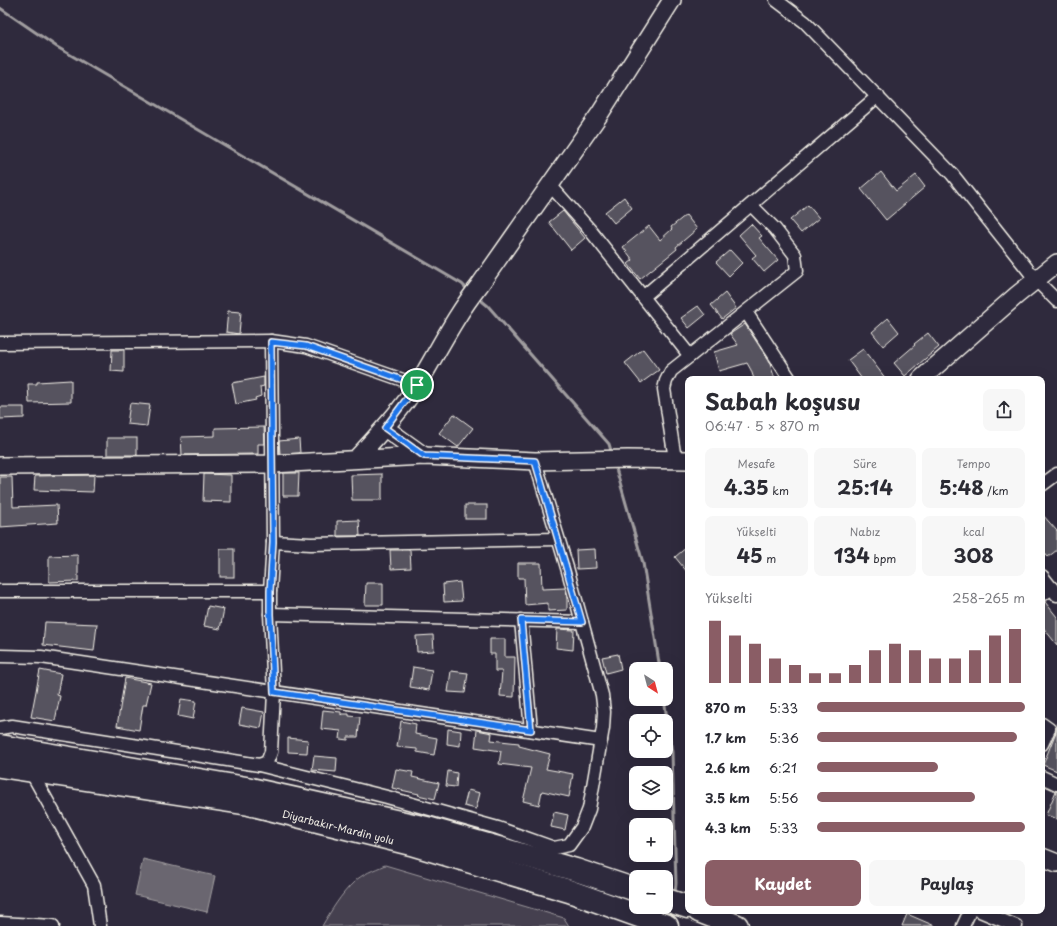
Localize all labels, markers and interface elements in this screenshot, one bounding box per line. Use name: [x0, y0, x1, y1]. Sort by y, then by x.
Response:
pin: [400, 368, 434, 402]
icon: arrive: [406, 374, 428, 396]
text: Sabah koşusu: [705, 384, 861, 417]
button: share: [983, 389, 1025, 431]
text: 06:47 · 5 × 870 m: [705, 416, 820, 435]
text: Mesafe: [738, 455, 775, 472]
text: Süre: [853, 455, 877, 472]
text: Tempo: [957, 455, 990, 472]
text: 4.35: [724, 472, 769, 502]
text: 25:14: [837, 472, 893, 502]
text: 5:48: [939, 472, 984, 502]
text: km: [769, 482, 789, 499]
text: /km: [984, 482, 1008, 499]
text: Yükselti: [736, 523, 776, 540]
text: Nabız: [850, 523, 880, 540]
text: kcal: [963, 523, 985, 540]
text: 45: [736, 540, 763, 570]
text: 134: [834, 540, 870, 570]
text: 308: [953, 540, 994, 570]
text: m: [763, 550, 776, 567]
text: bpm: [870, 550, 896, 567]
text: Yükselti: [705, 588, 753, 607]
text: 258–265 m: [952, 588, 1025, 607]
north arrow: [629, 662, 673, 706]
map controls: [629, 662, 673, 914]
text: 870 m: [705, 698, 746, 717]
text: 5:33: [769, 698, 798, 717]
button: locate: [629, 714, 673, 758]
text: 1.7 km: [705, 728, 746, 747]
text: 5:36: [769, 728, 799, 747]
text: 2.6 km: [705, 758, 750, 777]
text: 6:21: [769, 758, 797, 777]
button: layers: [629, 766, 673, 810]
text: 3.5 km: [705, 788, 750, 807]
text: 5:56: [769, 788, 798, 807]
street label: Diyarbakır-Mardin yolu: [281, 805, 396, 847]
button: +: [629, 818, 673, 862]
text: 4.3 km: [705, 818, 751, 837]
text: 5:33: [769, 818, 798, 837]
button: Kaydet: [705, 860, 861, 906]
button: Paylaş: [869, 860, 1025, 906]
button: −: [629, 870, 673, 914]

